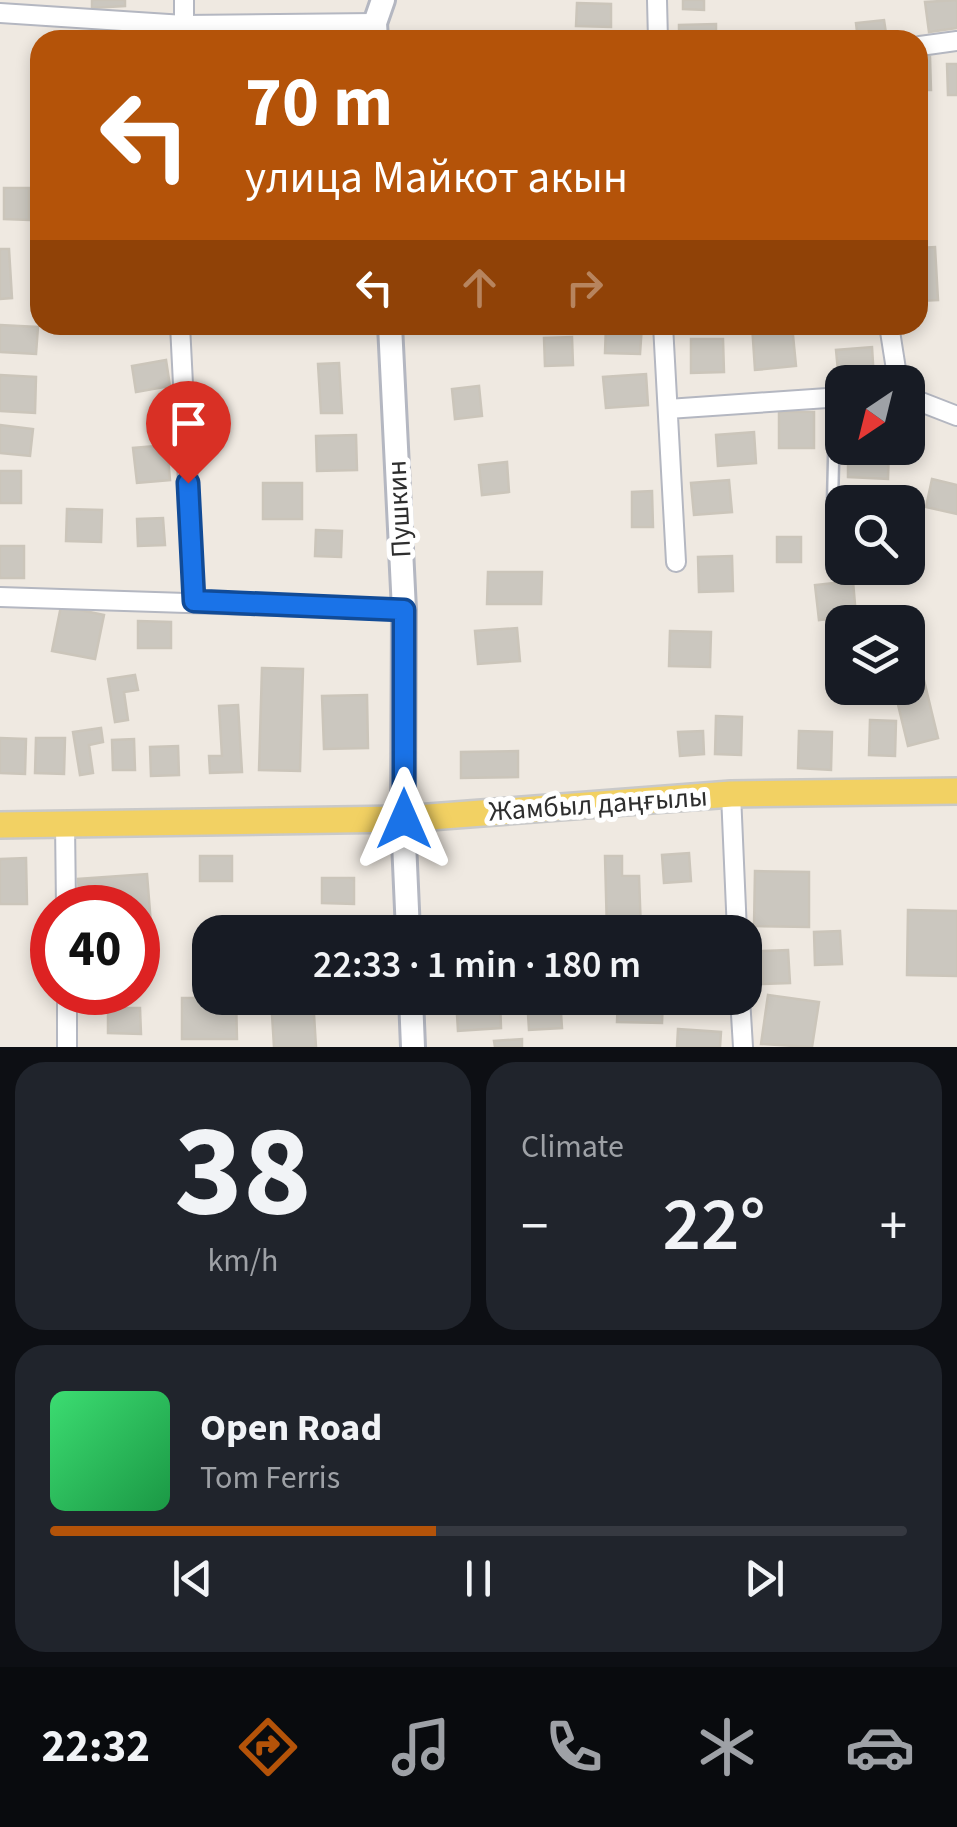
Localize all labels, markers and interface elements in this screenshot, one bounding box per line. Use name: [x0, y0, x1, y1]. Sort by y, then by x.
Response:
text: 70 m: [245, 53, 393, 153]
icon: left: [80, 70, 210, 200]
text: улица Майкот акын: [245, 146, 628, 210]
icon: left: [347, 260, 402, 315]
icon: ahead: [452, 260, 507, 315]
icon: right: [557, 260, 612, 315]
north arrow: [825, 365, 925, 465]
map controls: [825, 365, 925, 705]
pin: [146, 381, 231, 484]
icon: arrive: [161, 396, 216, 451]
street label: Пушкин: [376, 459, 422, 559]
button: search: [825, 485, 925, 585]
button: layers: [825, 605, 925, 705]
position arrow: [352, 767, 456, 871]
street label: Жамбыл даңғылы: [487, 776, 709, 832]
speed limit sign: 40: [30, 885, 160, 1015]
text: 22:33 · 1 min · 180 m: [313, 938, 641, 992]
text: 38: [174, 1080, 312, 1265]
text: Climate: [521, 1124, 624, 1170]
text: 22°: [662, 1172, 766, 1279]
text: −: [521, 1188, 548, 1266]
text: +: [880, 1188, 907, 1266]
text: km/h: [208, 1238, 278, 1284]
text: Open Road: [200, 1401, 382, 1455]
text: Tom Ferris: [200, 1455, 340, 1501]
icon: previous: [165, 1551, 220, 1606]
icon: pause: [451, 1551, 506, 1606]
icon: next: [737, 1551, 792, 1606]
icon: directions: [233, 1712, 303, 1782]
icon: music: [386, 1712, 456, 1782]
icon: phone: [539, 1712, 609, 1782]
icon: climate: [692, 1712, 762, 1782]
icon: car: [845, 1712, 915, 1782]
text: 22:32: [42, 1715, 150, 1779]

